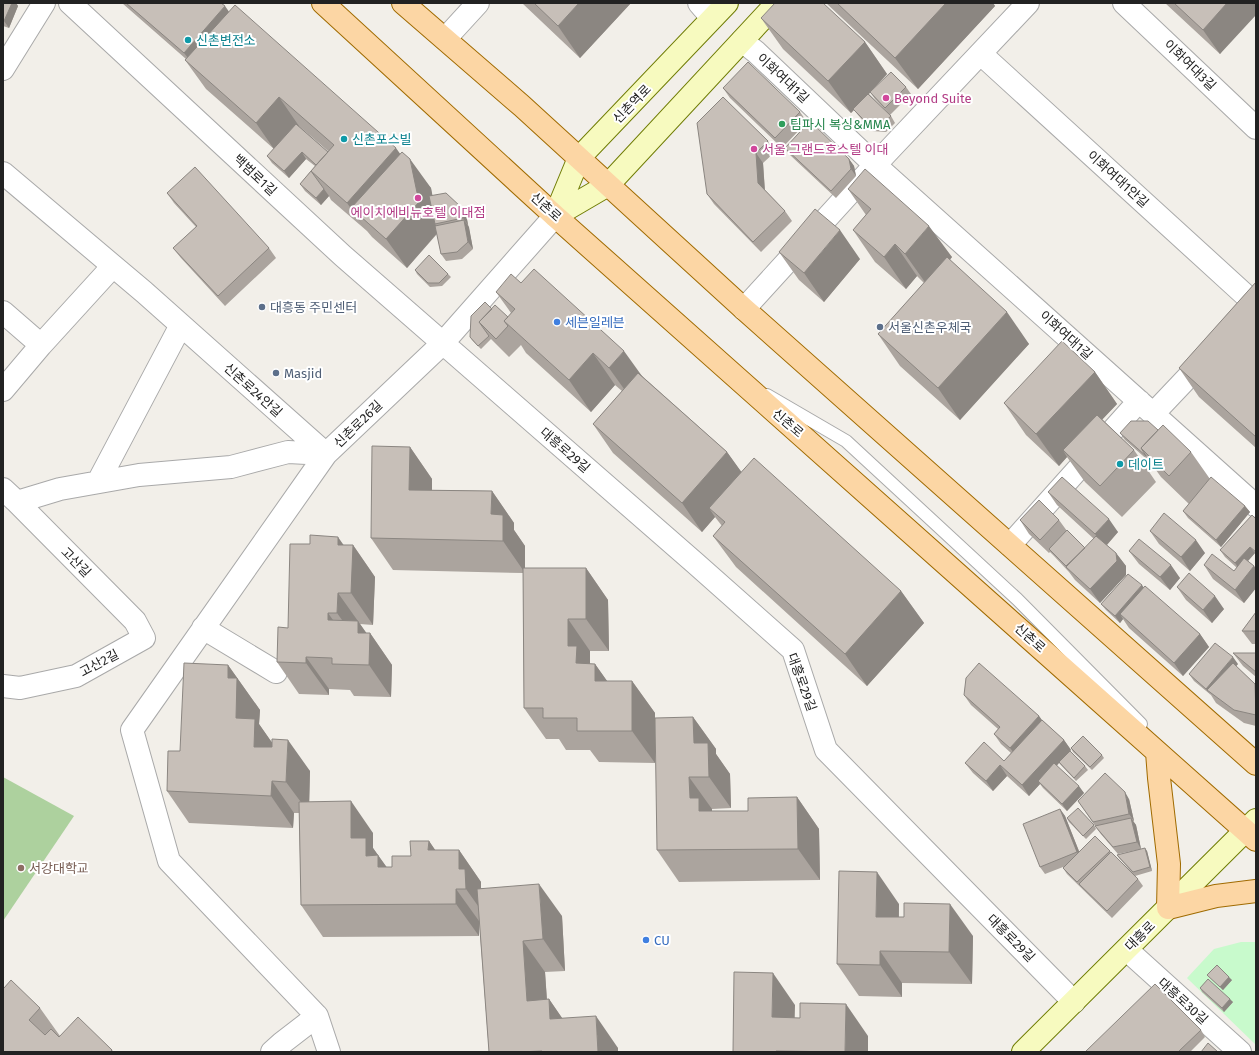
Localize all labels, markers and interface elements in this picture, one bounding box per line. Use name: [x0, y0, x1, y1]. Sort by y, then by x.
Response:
place label: 신촌변전소: [196, 33, 256, 48]
marker: 신촌변전소: [183, 35, 193, 45]
street label: 이화여대3길: [1161, 37, 1219, 93]
street label: 이화여대1길: [754, 50, 812, 106]
street label: 신촌역로: [610, 82, 654, 126]
place label: Beyond Suite: [894, 91, 972, 106]
marker: Beyond Suite: [881, 93, 891, 103]
place label: 팀파시 복싱&MMA: [790, 117, 891, 132]
marker: 팀파시 복싱&MMA: [777, 119, 787, 129]
place label: 신촌포스빌: [352, 132, 412, 147]
marker: 신촌포스빌: [339, 134, 349, 144]
place label: 서울 그랜드호스텔 이대: [762, 142, 889, 157]
marker: 서울 그랜드호스텔 이대: [749, 144, 759, 154]
street label: 이화여대1안길: [1084, 148, 1152, 210]
street label: 백범로1길: [230, 151, 280, 199]
street label: 신촌로: [528, 189, 564, 225]
marker: 에이치에비뉴호텔 이대점: [413, 193, 423, 203]
place label: 에이치에비뉴호텔 이대점: [350, 205, 486, 220]
place label: 대흥동 주민센터: [270, 300, 357, 315]
marker: 대흥동 주민센터: [257, 302, 267, 312]
street label: 이화여대1길: [1037, 308, 1095, 362]
place label: 세븐일레븐: [565, 315, 625, 330]
marker: 세븐일레븐: [552, 317, 562, 327]
place label: 서울신촌우체국: [888, 320, 972, 335]
marker: 서울신촌우체국: [875, 322, 885, 332]
street label: 신촌로24안길: [221, 360, 285, 420]
place label: Masjid: [284, 366, 322, 381]
marker: Masjid: [271, 368, 281, 378]
street label: 신촌로26길: [331, 397, 385, 451]
street label: 신촌로: [770, 406, 806, 440]
street label: 대흥로29길: [537, 424, 593, 476]
place label: 데이트: [1128, 457, 1164, 472]
marker: 데이트: [1115, 459, 1125, 469]
street label: 고산길: [58, 544, 94, 580]
street label: 신촌로: [1012, 620, 1048, 656]
street label: 고산2길: [77, 646, 121, 680]
street label: 대흥로29길: [785, 651, 819, 713]
place label: 서강대학교: [29, 861, 89, 876]
marker: 서강대학교: [16, 863, 26, 873]
street label: 대흥로29길: [984, 911, 1038, 965]
street label: 대흥로: [1122, 918, 1158, 954]
place label: CU: [654, 933, 670, 948]
marker: CU: [641, 935, 651, 945]
street label: 대흥로30길: [1155, 975, 1211, 1027]

